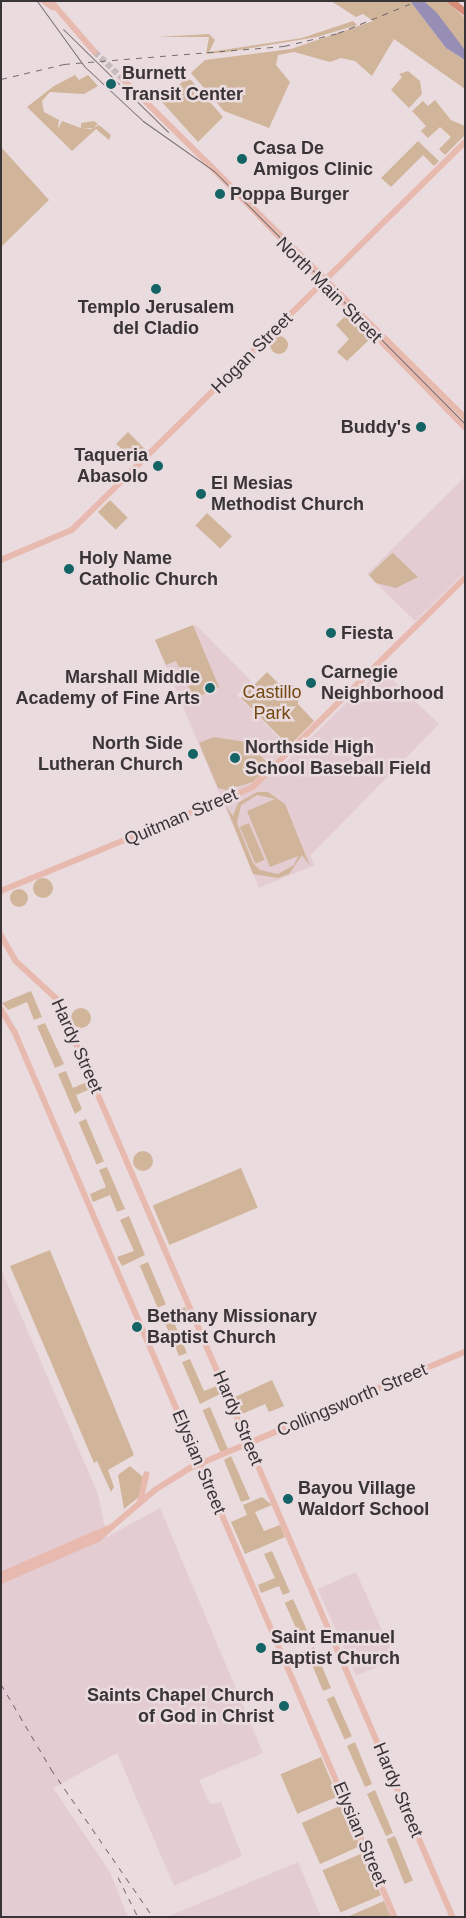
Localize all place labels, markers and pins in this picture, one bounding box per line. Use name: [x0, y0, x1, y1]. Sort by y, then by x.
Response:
place label: Burnett Transit Center: [122, 63, 243, 106]
marker: Burnett Transit Center: [104, 77, 118, 91]
place label: Casa De Amigos Clinic: [253, 138, 373, 180]
marker: Casa De Amigos Clinic: [235, 152, 249, 166]
place label: Poppa Burger: [230, 183, 349, 205]
marker: Poppa Burger: [214, 188, 226, 200]
marker: Templo Jerusalem del Cladio: [150, 283, 162, 295]
place label: Templo Jerusalem del Cladio: [78, 297, 234, 340]
place label: Buddy's: [341, 416, 411, 438]
marker: Buddy's: [415, 421, 427, 433]
place label: Taqueria Abasolo: [74, 445, 148, 488]
marker: Taqueria Abasolo: [152, 460, 164, 472]
place label: El Mesias Methodist Church: [211, 473, 364, 516]
marker: El Mesias Methodist Church: [195, 488, 207, 500]
place label: Holy Name Catholic Church: [79, 548, 218, 590]
marker: Holy Name Catholic Church: [63, 563, 75, 575]
place label: Fiesta: [341, 622, 393, 644]
marker: Fiesta: [325, 627, 337, 639]
place label: Carnegie Neighborhood: [321, 662, 444, 704]
place label: Marshall Middle Academy of Fine Arts: [15, 667, 200, 710]
marker: Carnegie Neighborhood: [305, 677, 317, 689]
marker: Marshall Middle Academy of Fine Arts: [204, 682, 216, 694]
place label: North Side Lutheran Church: [38, 733, 183, 776]
place label: Northside High School Baseball Field: [245, 737, 431, 780]
marker: North Side Lutheran Church: [187, 748, 199, 760]
marker: Northside High School Baseball Field: [229, 752, 241, 764]
place label: Bethany Missionary Baptist Church: [147, 1306, 317, 1348]
marker: Bethany Missionary Baptist Church: [131, 1321, 143, 1333]
place label: Bayou Village Waldorf School: [298, 1478, 429, 1520]
marker: Bayou Village Waldorf School: [282, 1493, 294, 1505]
place label: Saint Emanuel Baptist Church: [271, 1627, 400, 1670]
marker: Saint Emanuel Baptist Church: [255, 1642, 267, 1654]
place label: Saints Chapel Church of God in Christ: [87, 1685, 274, 1728]
marker: Saints Chapel Church of God in Christ: [278, 1700, 290, 1712]

